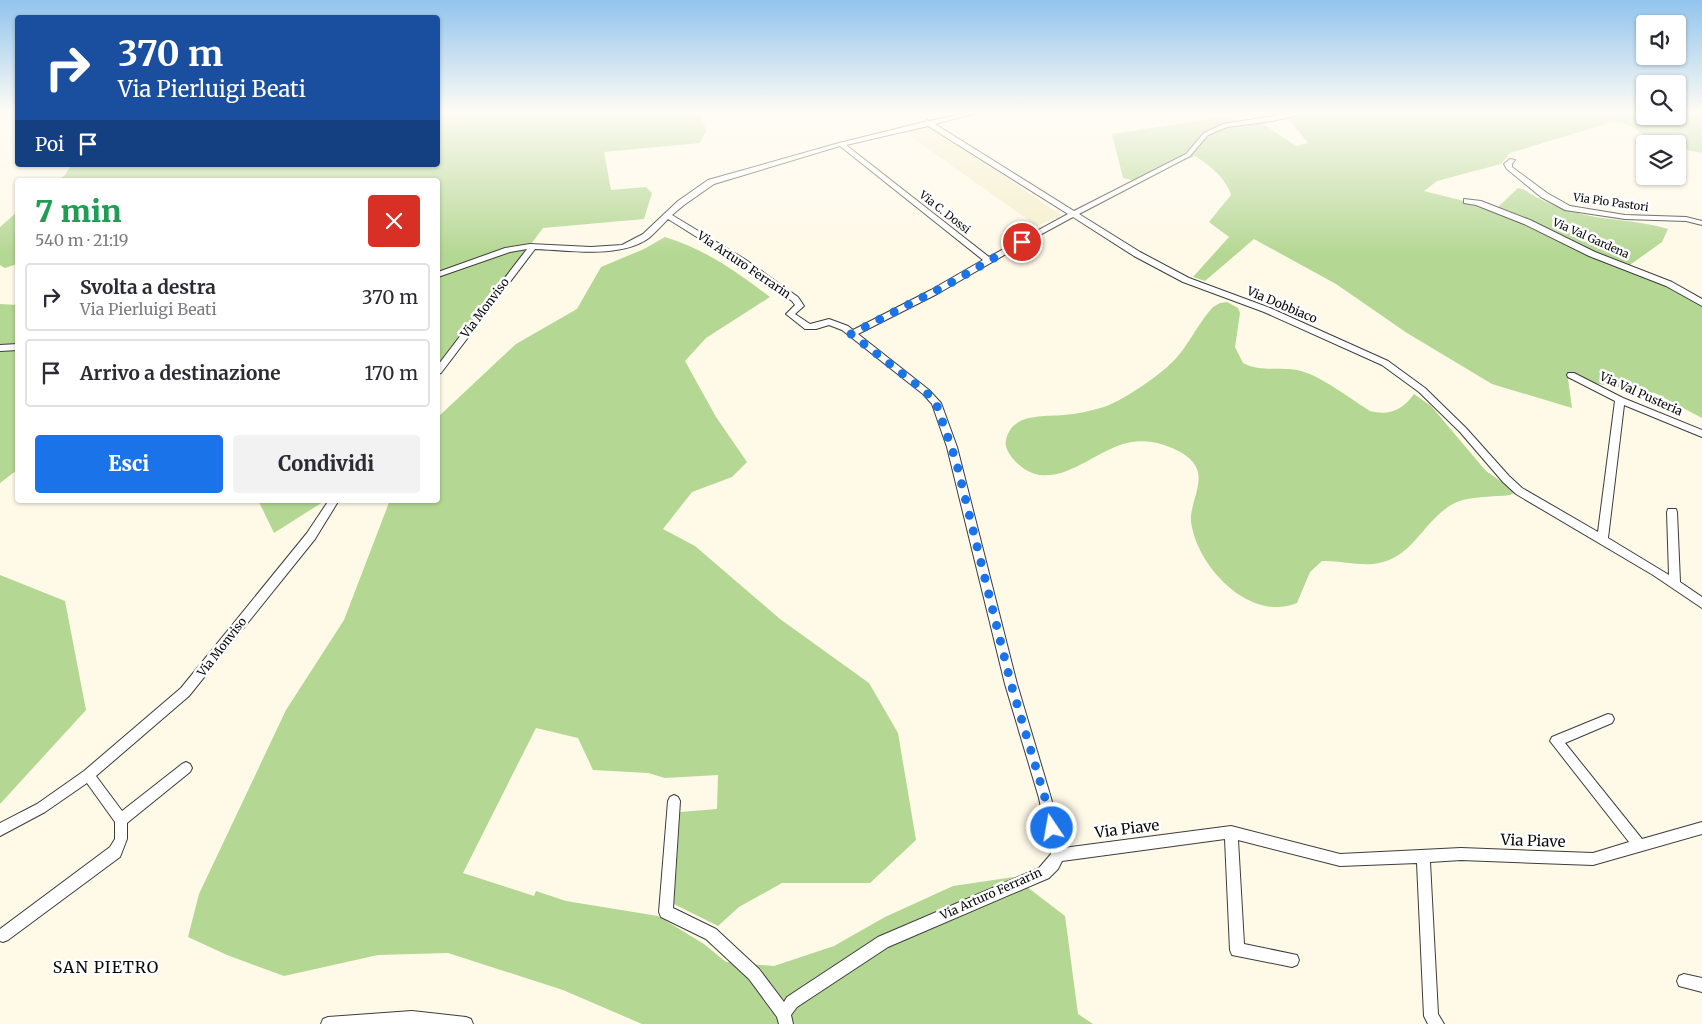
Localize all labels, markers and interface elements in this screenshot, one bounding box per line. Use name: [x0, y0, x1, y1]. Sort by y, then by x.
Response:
map controls: [1636, 15, 1686, 185]
button: sound: [1636, 15, 1686, 65]
text: 370 m: [118, 32, 223, 76]
icon: right: [35, 35, 100, 100]
text: Via Pierluigi Beati: [118, 75, 306, 103]
button: search: [1636, 75, 1686, 125]
icon: arrive: [74, 130, 102, 158]
text: Poi: [35, 132, 64, 156]
button: layers: [1636, 135, 1686, 185]
street label: Via C. Dossi: [916, 187, 974, 237]
street label: Via Pio Pastori: [1571, 190, 1650, 214]
text: 7 min: [35, 192, 122, 230]
button: close: [368, 195, 420, 247]
street label: Via Val Gardena: [1550, 214, 1631, 261]
pin: [1001, 221, 1043, 263]
street label: Via Arturo Ferrarin: [694, 227, 794, 301]
icon: arrive: [1008, 228, 1036, 256]
text: 540 m · 21:19: [35, 230, 128, 250]
text: Svolta a destra: [80, 275, 216, 299]
street label: Via Monviso: [457, 275, 512, 341]
icon: right: [37, 283, 65, 311]
street label: Via Dobbiaco: [1244, 283, 1320, 326]
text: 370 m: [362, 285, 418, 309]
text: Via Pierluigi Beati: [80, 299, 217, 319]
icon: arrive: [37, 359, 65, 387]
text: Arrivo a destinazione: [80, 361, 280, 385]
text: 170 m: [365, 361, 418, 385]
street label: Via Val Pusteria: [1597, 368, 1685, 419]
button: Esci: [35, 435, 223, 493]
button: Condividi: [233, 435, 420, 493]
street label: Via Monviso: [193, 614, 249, 680]
position arrow: [1025, 801, 1077, 853]
street label: Via Piave: [1093, 815, 1160, 842]
street label: Via Piave: [1499, 830, 1566, 851]
street label: Via Arturo Ferrarin: [937, 864, 1044, 923]
district label: SAN PIETRO: [53, 957, 159, 977]

